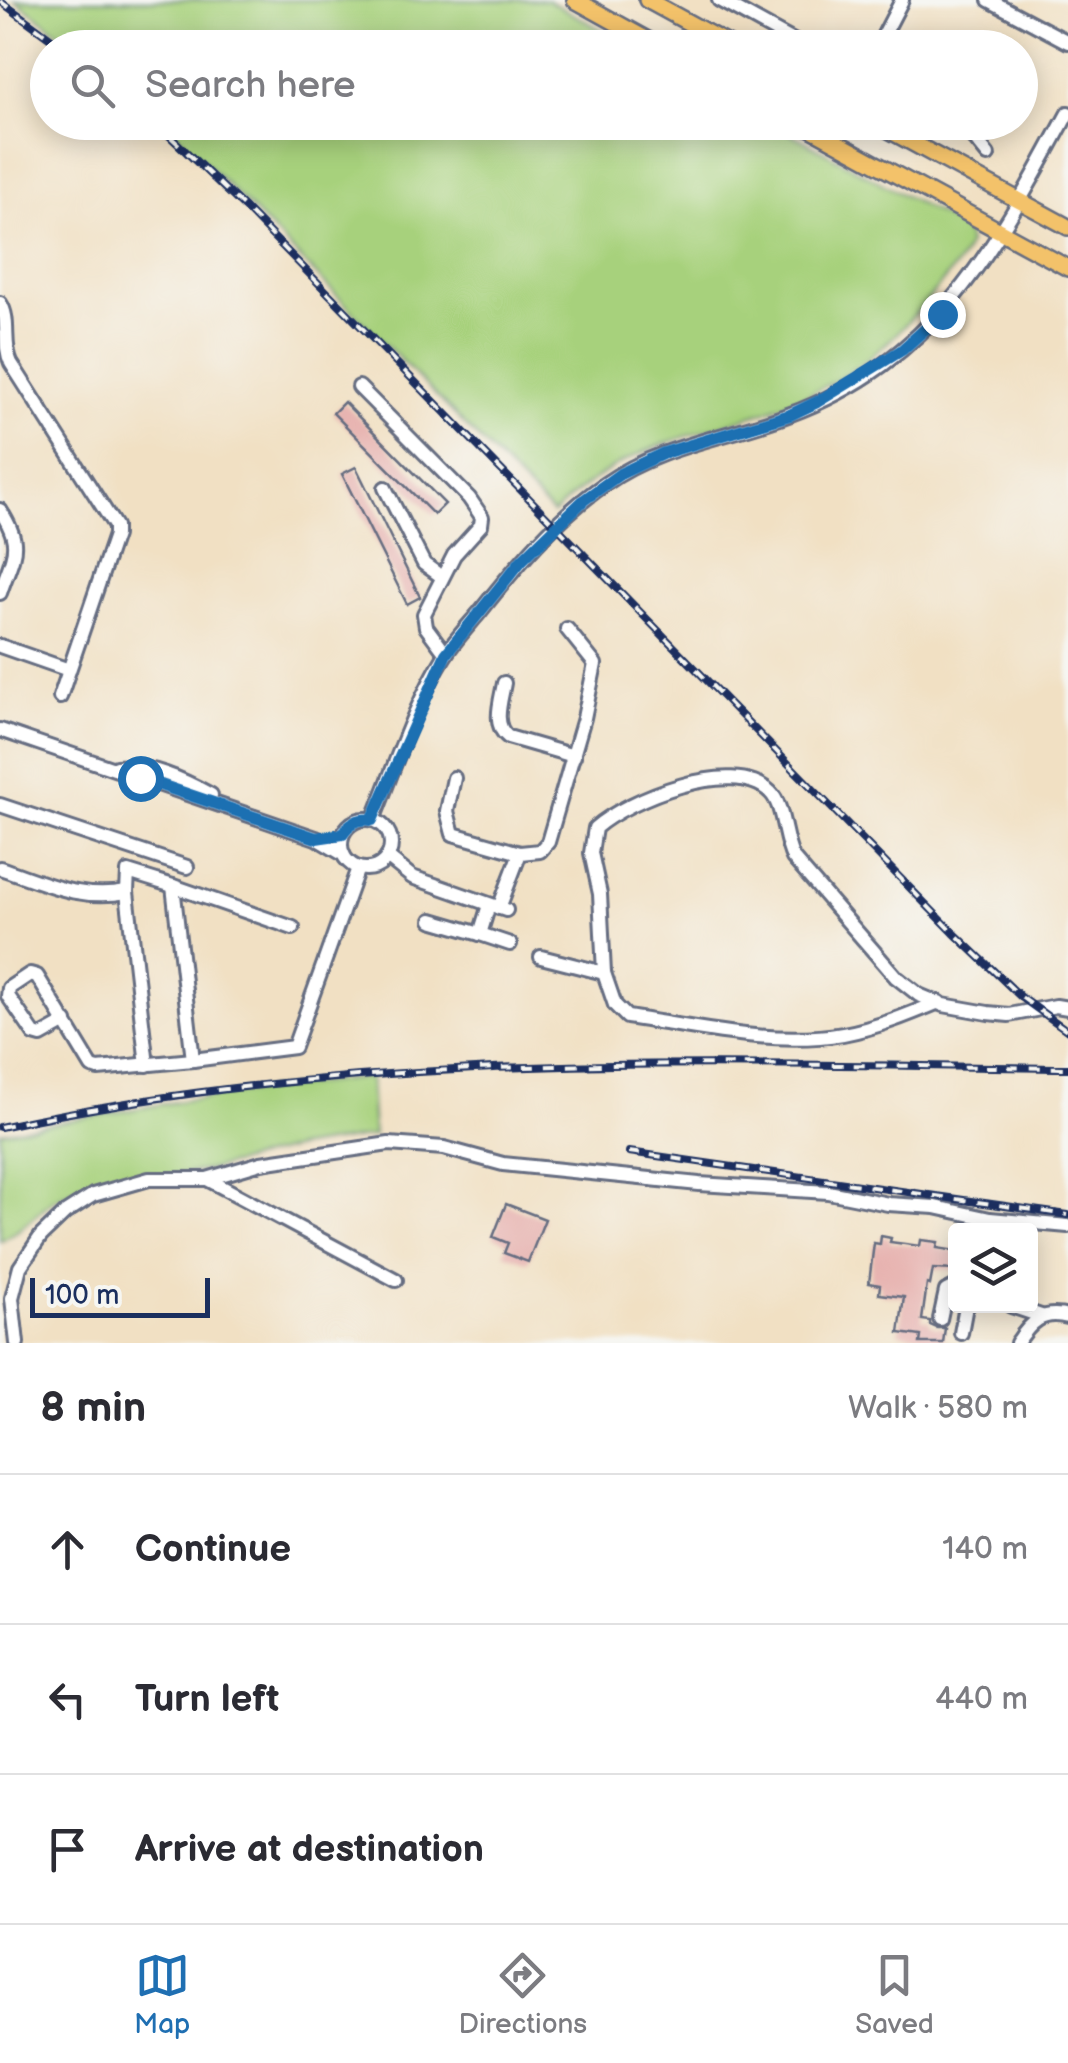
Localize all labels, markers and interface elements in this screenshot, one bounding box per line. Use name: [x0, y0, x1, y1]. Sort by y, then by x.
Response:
search box: [30, 30, 1038, 140]
icon: search: [65, 58, 120, 113]
text: Search here: [145, 63, 356, 108]
route end: [920, 292, 966, 338]
route start: [118, 756, 164, 802]
map controls: [948, 1223, 1038, 1313]
button: layers: [948, 1223, 1038, 1313]
scale bar: [30, 1273, 210, 1318]
text: 100 m: [45, 1279, 119, 1312]
text: 8 min: [40, 1383, 146, 1434]
text: Walk · 580 m: [848, 1389, 1028, 1428]
icon: ahead: [40, 1522, 95, 1577]
text: Continue: [135, 1527, 291, 1572]
text: 140 m: [942, 1530, 1028, 1569]
icon: left: [40, 1672, 95, 1727]
text: Turn left: [135, 1677, 279, 1722]
text: 440 m: [935, 1680, 1028, 1719]
icon: arrive: [40, 1822, 95, 1877]
text: Arrive at destination: [135, 1827, 484, 1872]
tab: Map: [134, 1948, 190, 2041]
tab: Directions: [458, 1948, 587, 2041]
tab: Saved: [855, 1948, 934, 2041]

